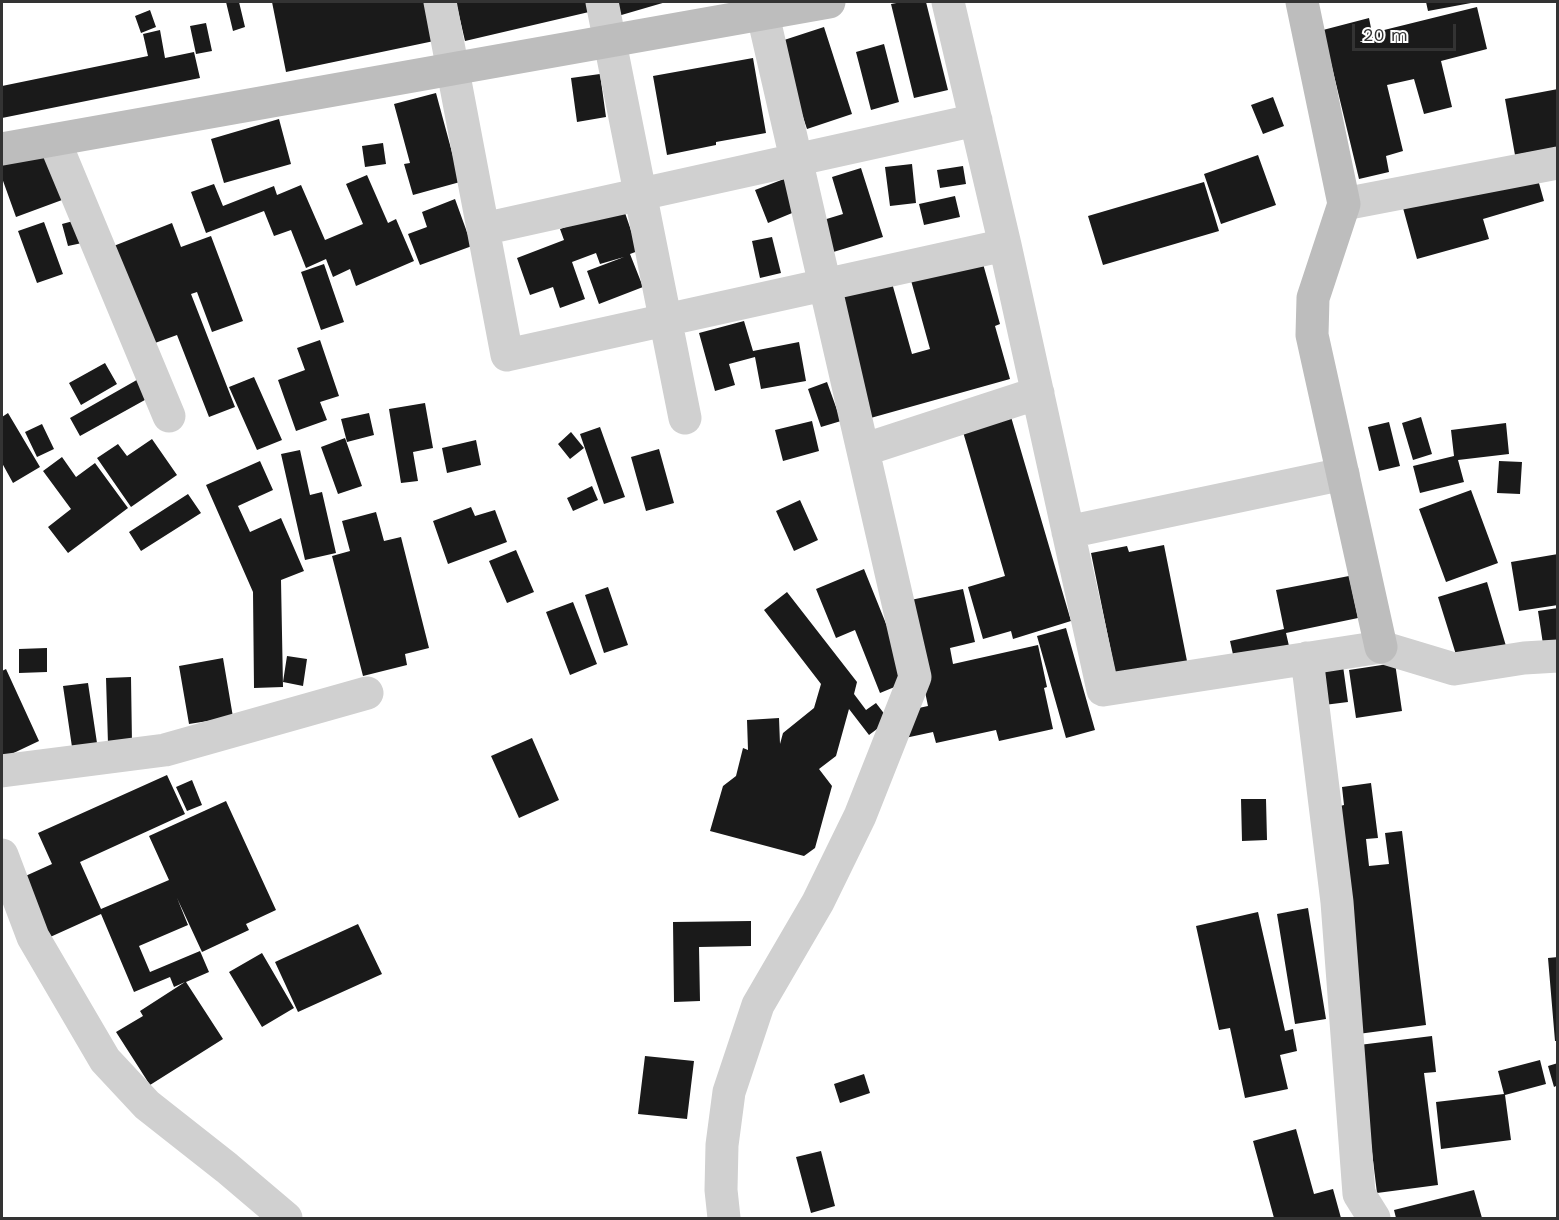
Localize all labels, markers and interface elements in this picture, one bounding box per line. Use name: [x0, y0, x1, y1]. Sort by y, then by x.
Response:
scale bar: [1355, 12, 1458, 50]
text: 20 m: [1363, 24, 1408, 45]

